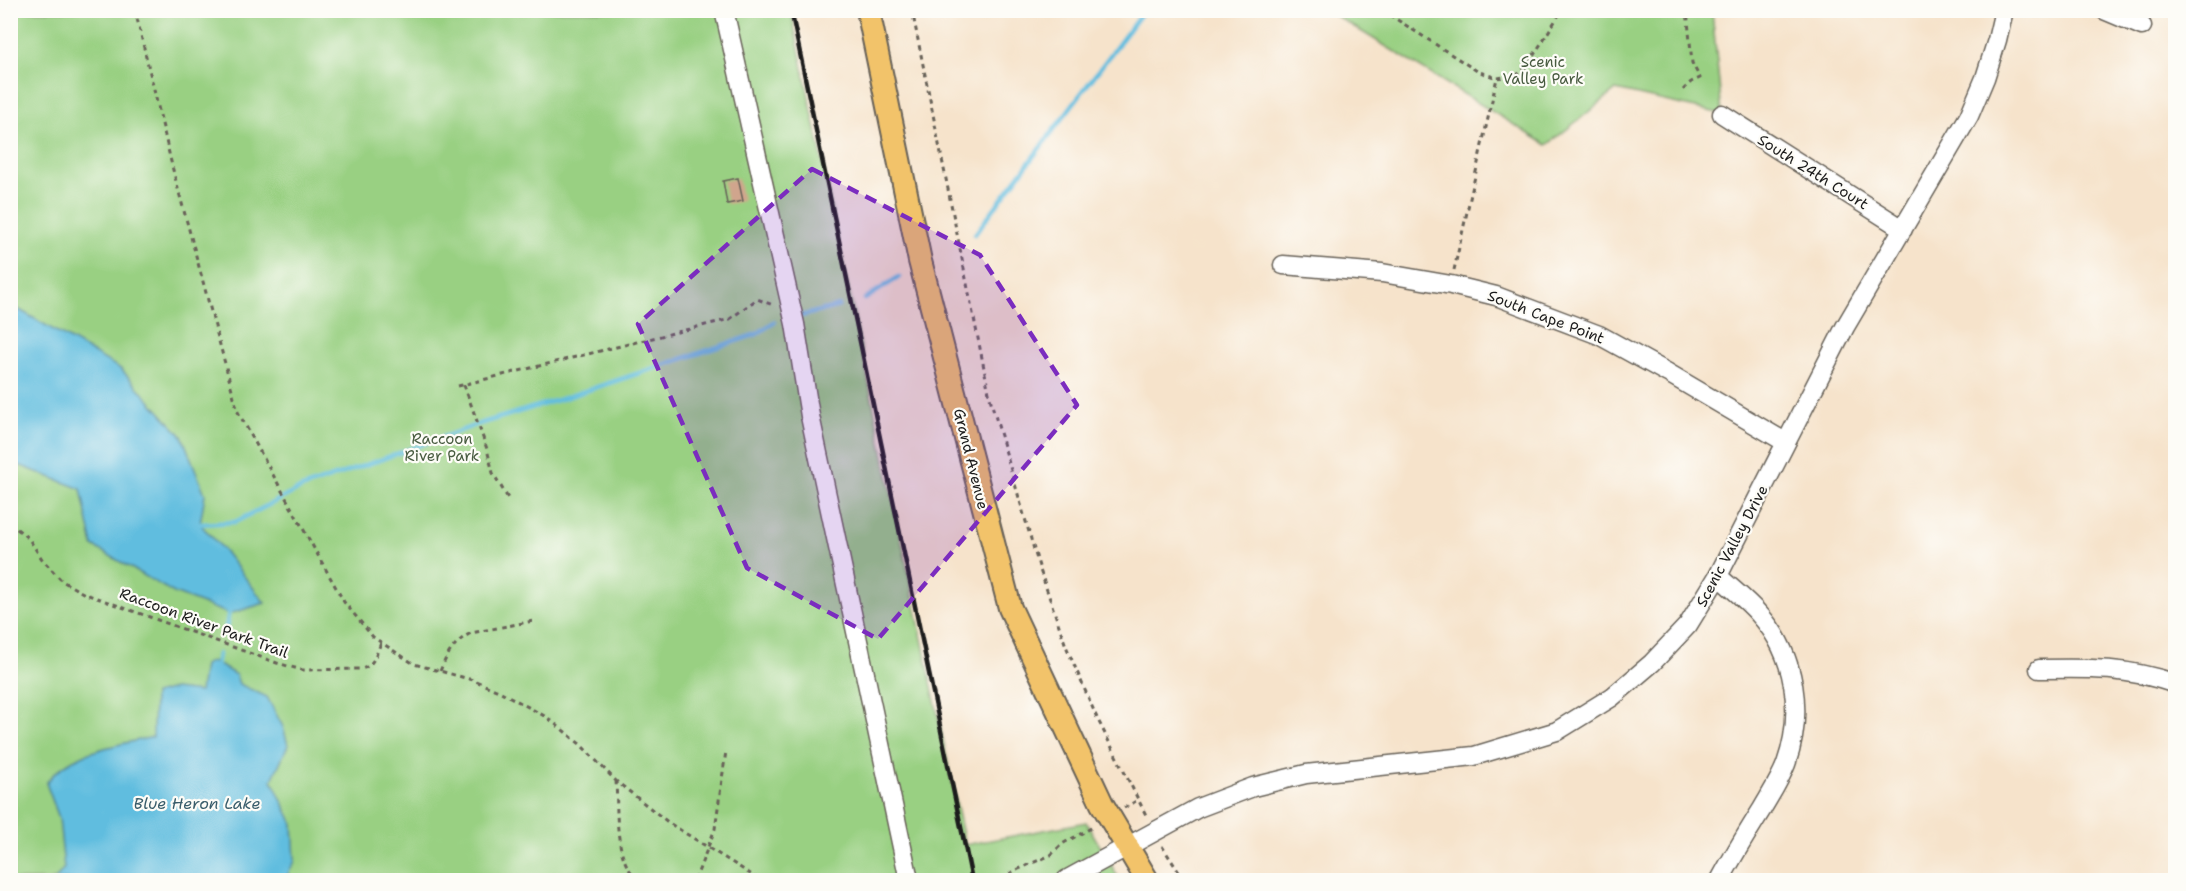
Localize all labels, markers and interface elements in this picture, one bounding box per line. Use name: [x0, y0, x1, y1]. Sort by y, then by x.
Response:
park label: Scenic Valley Park: [1502, 52, 1584, 89]
street label: South 24th Court: [1754, 130, 1872, 214]
street label: South Cape Point: [1485, 285, 1607, 349]
street label: Grand Avenue: [949, 406, 993, 512]
park label: Raccoon River Park: [405, 429, 479, 466]
street label: Scenic Valley Drive: [1691, 482, 1773, 610]
street label: Raccoon River Park Trail: [117, 583, 292, 663]
water label: Blue Heron Lake: [133, 793, 261, 814]

